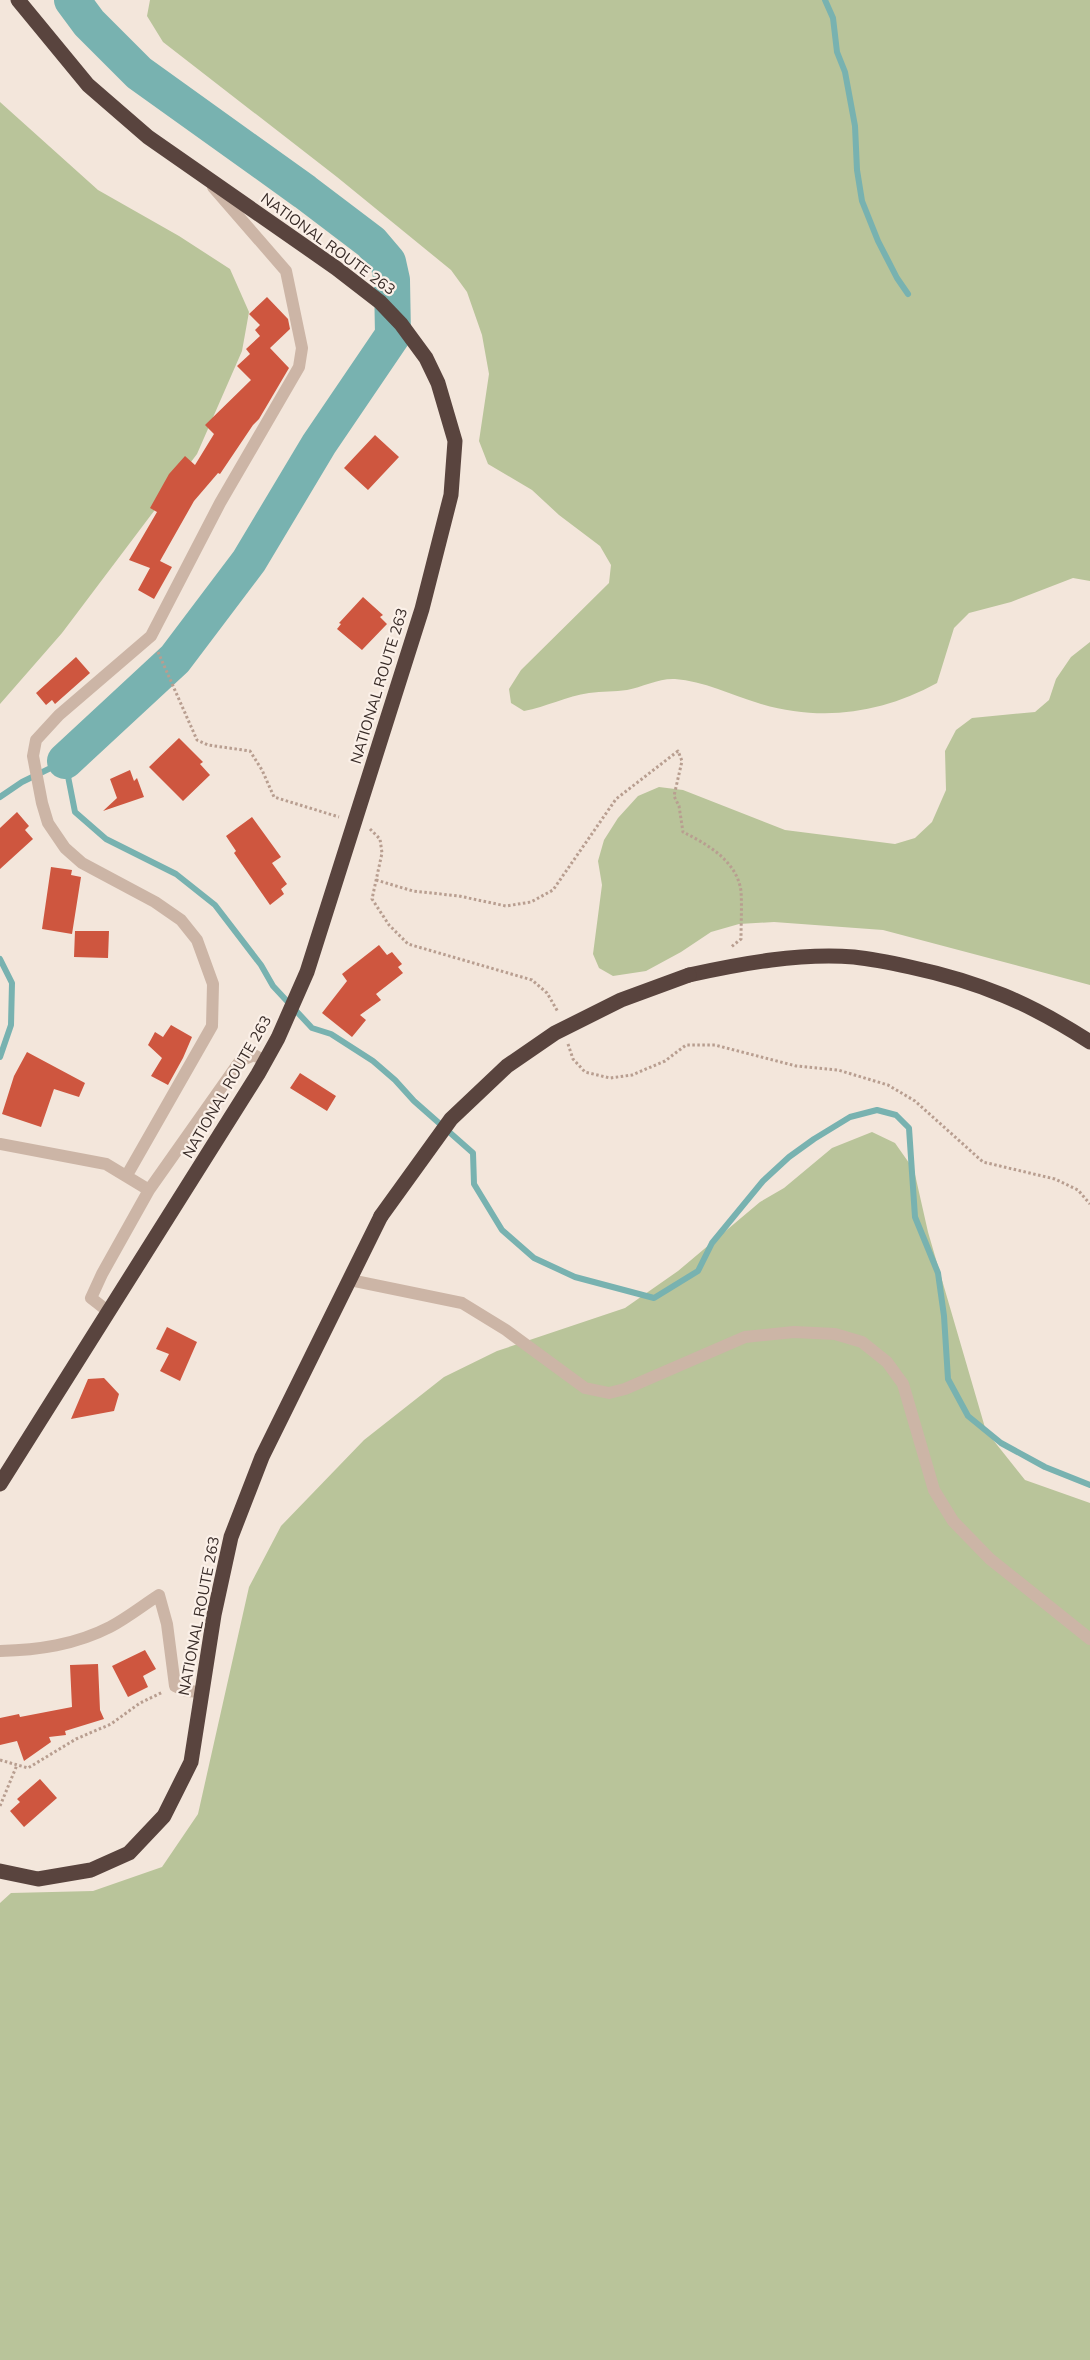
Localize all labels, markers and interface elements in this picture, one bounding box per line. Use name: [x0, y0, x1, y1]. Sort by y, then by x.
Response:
street label: NATIONAL ROUTE 263: [257, 188, 399, 299]
street label: NATIONAL ROUTE 263: [346, 606, 411, 766]
street label: NATIONAL ROUTE 263: [178, 1012, 275, 1161]
street label: NATIONAL ROUTE 263: [174, 1535, 223, 1697]

